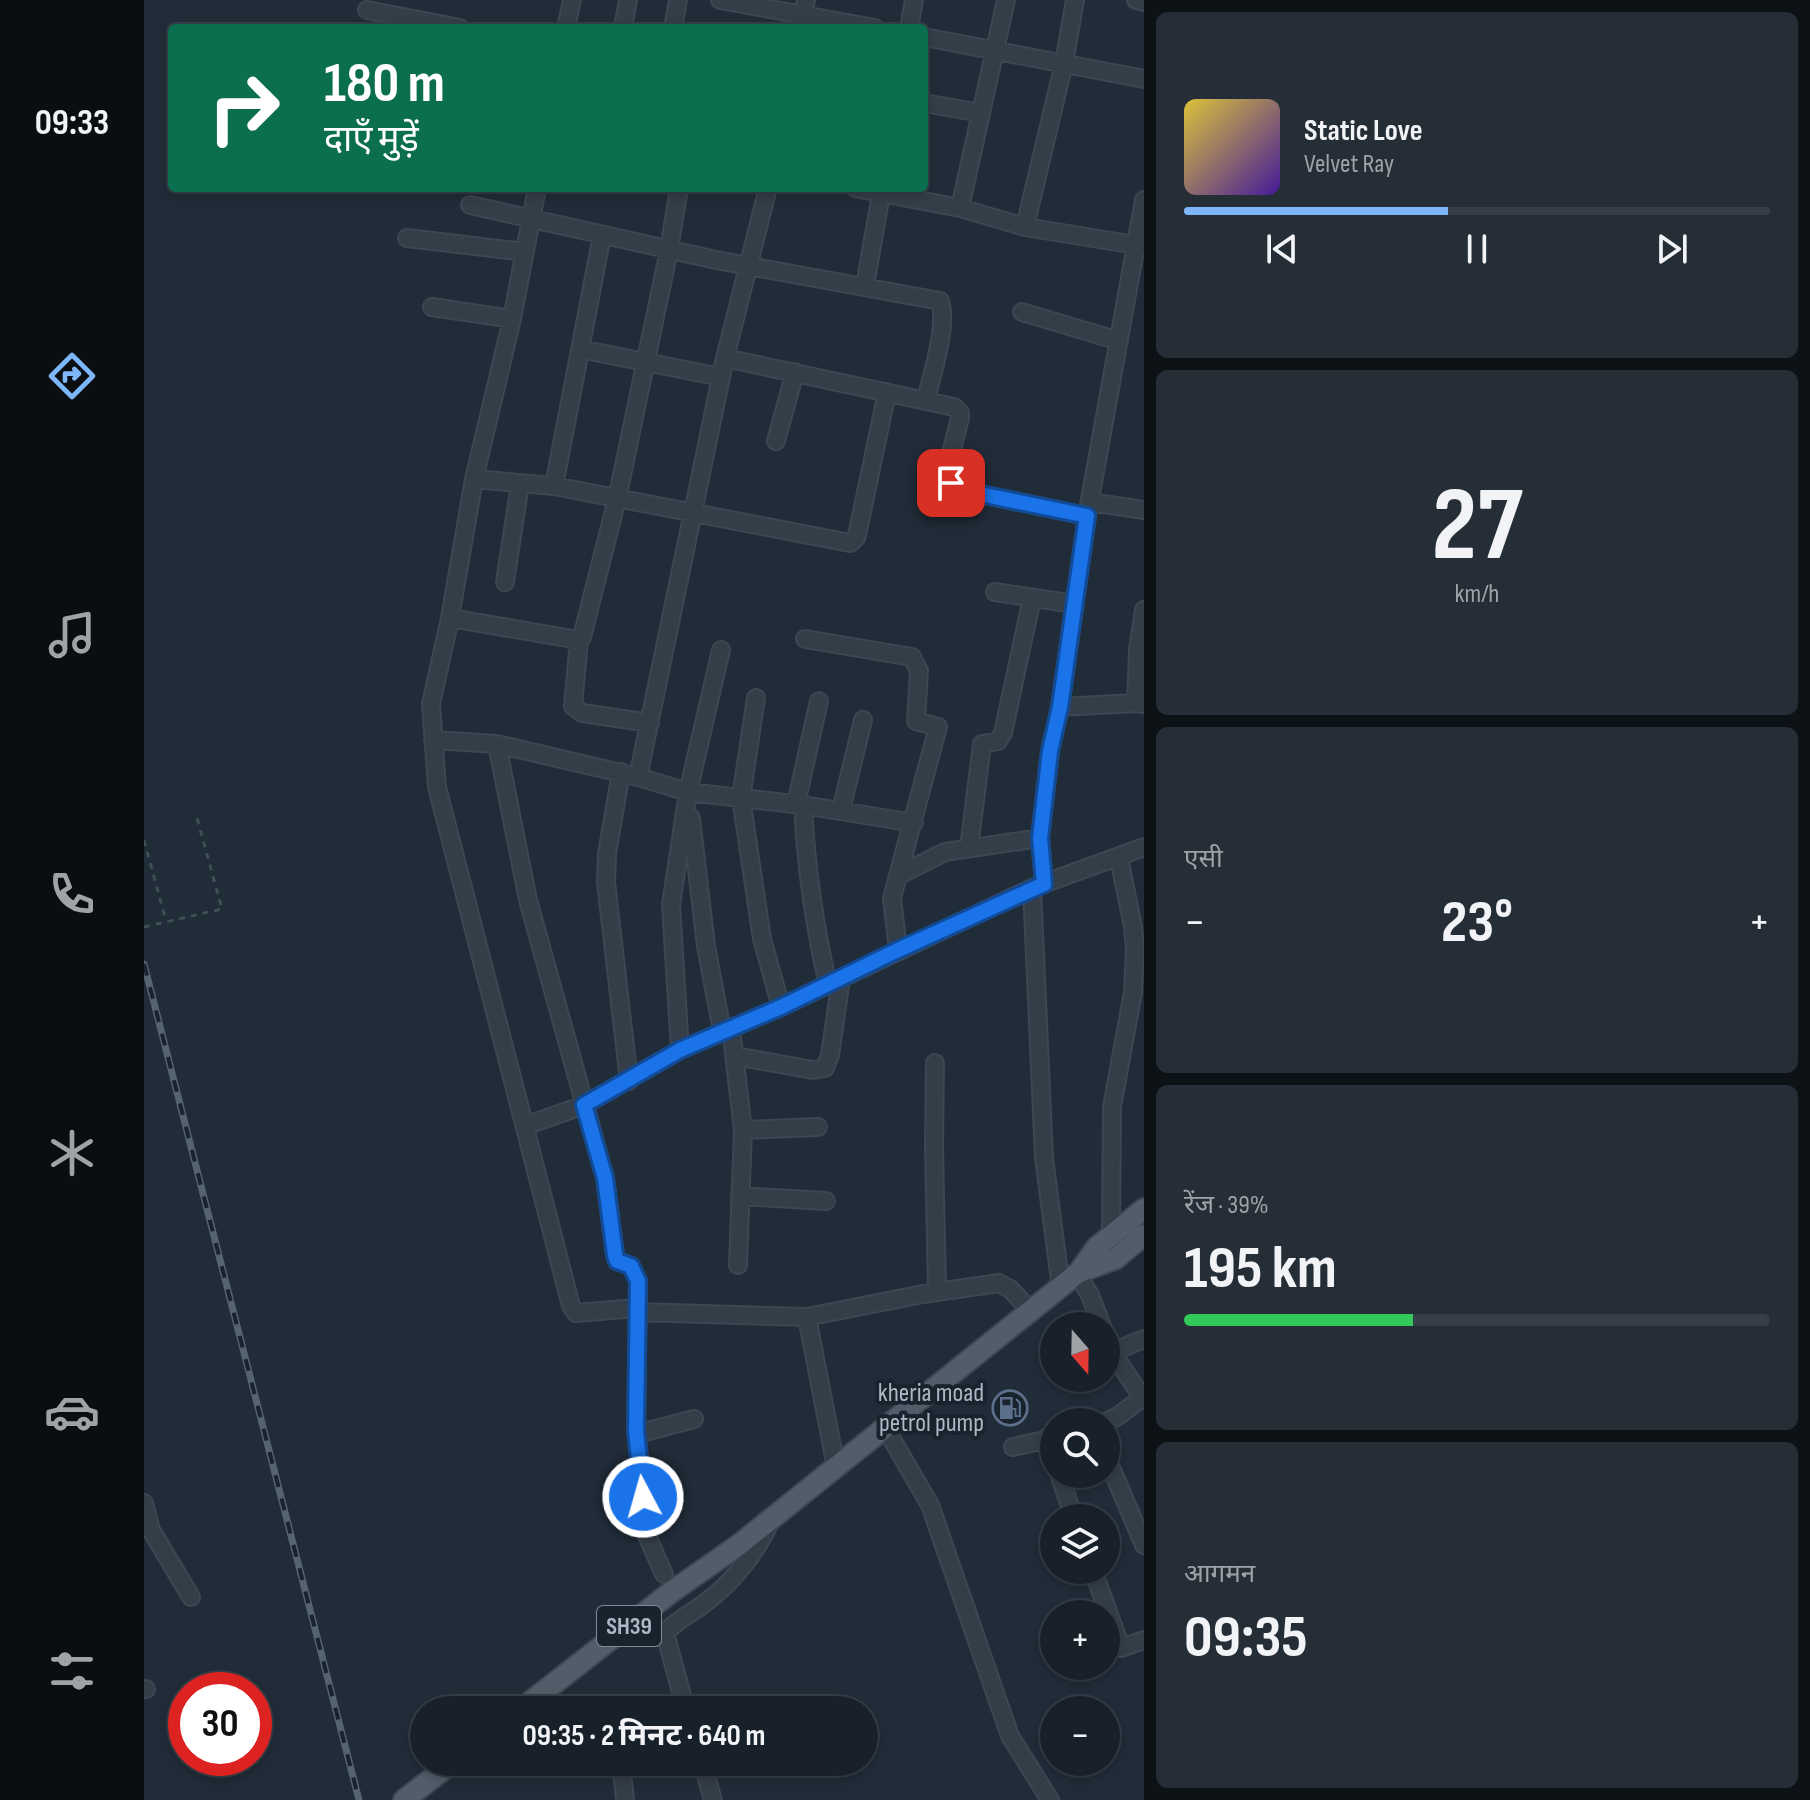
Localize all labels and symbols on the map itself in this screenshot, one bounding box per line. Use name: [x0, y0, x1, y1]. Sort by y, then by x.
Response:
pin: [917, 449, 985, 517]
north arrow: [1040, 1312, 1120, 1392]
place label: kheria moad petrol pump: [878, 1378, 984, 1439]
fuel station icon: kheria moad petrol pump: [991, 1389, 1029, 1427]
position arrow: [601, 1455, 685, 1539]
road number: SH39: [597, 1606, 661, 1646]
speed limit sign: 30: [168, 1672, 272, 1776]

